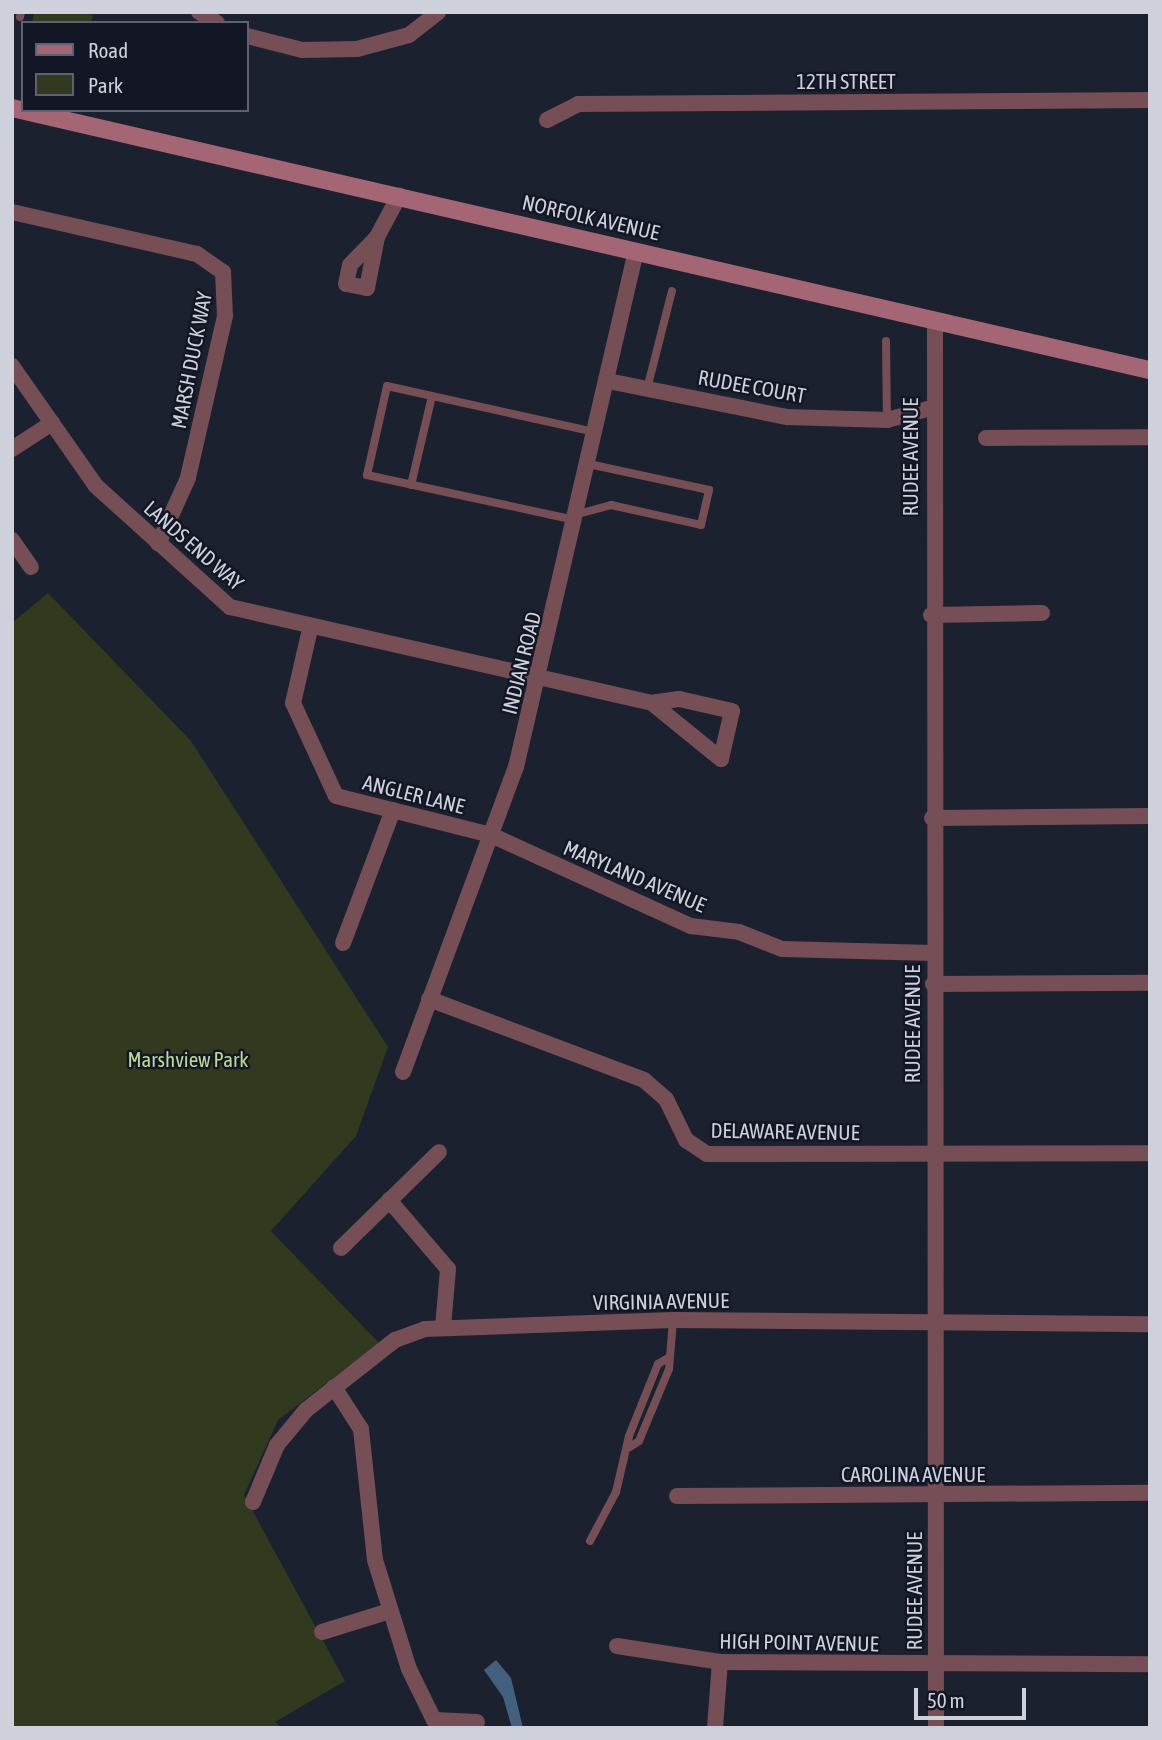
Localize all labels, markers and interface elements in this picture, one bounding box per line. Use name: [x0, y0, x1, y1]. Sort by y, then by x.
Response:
legend: [21, 21, 248, 112]
text: Road: [88, 38, 128, 62]
street label: 12TH STREET: [796, 68, 896, 94]
text: Park: [88, 73, 123, 97]
street label: NORFOLK AVENUE: [520, 189, 662, 245]
street label: MARSH DUCK WAY: [165, 289, 217, 431]
street label: RUDEE COURT: [696, 364, 808, 408]
street label: RUDEE AVENUE: [897, 398, 923, 516]
street label: LANDS END WAY: [139, 495, 249, 595]
street label: INDIAN ROAD: [496, 609, 546, 717]
street label: ANGLER LANE: [360, 769, 468, 819]
street label: MARYLAND AVENUE: [560, 835, 710, 917]
street label: RUDEE AVENUE: [899, 965, 925, 1083]
park label: Marshview Park: [128, 1046, 248, 1072]
street label: DELAWARE AVENUE: [710, 1117, 860, 1145]
street label: VIRGINIA AVENUE: [593, 1287, 729, 1315]
street label: CAROLINA AVENUE: [841, 1461, 985, 1487]
street label: RUDEE AVENUE: [901, 1532, 927, 1650]
street label: HIGH POINT AVENUE: [719, 1628, 879, 1656]
scale bar: [917, 1674, 1029, 1718]
text: 50 m: [927, 1688, 965, 1712]

